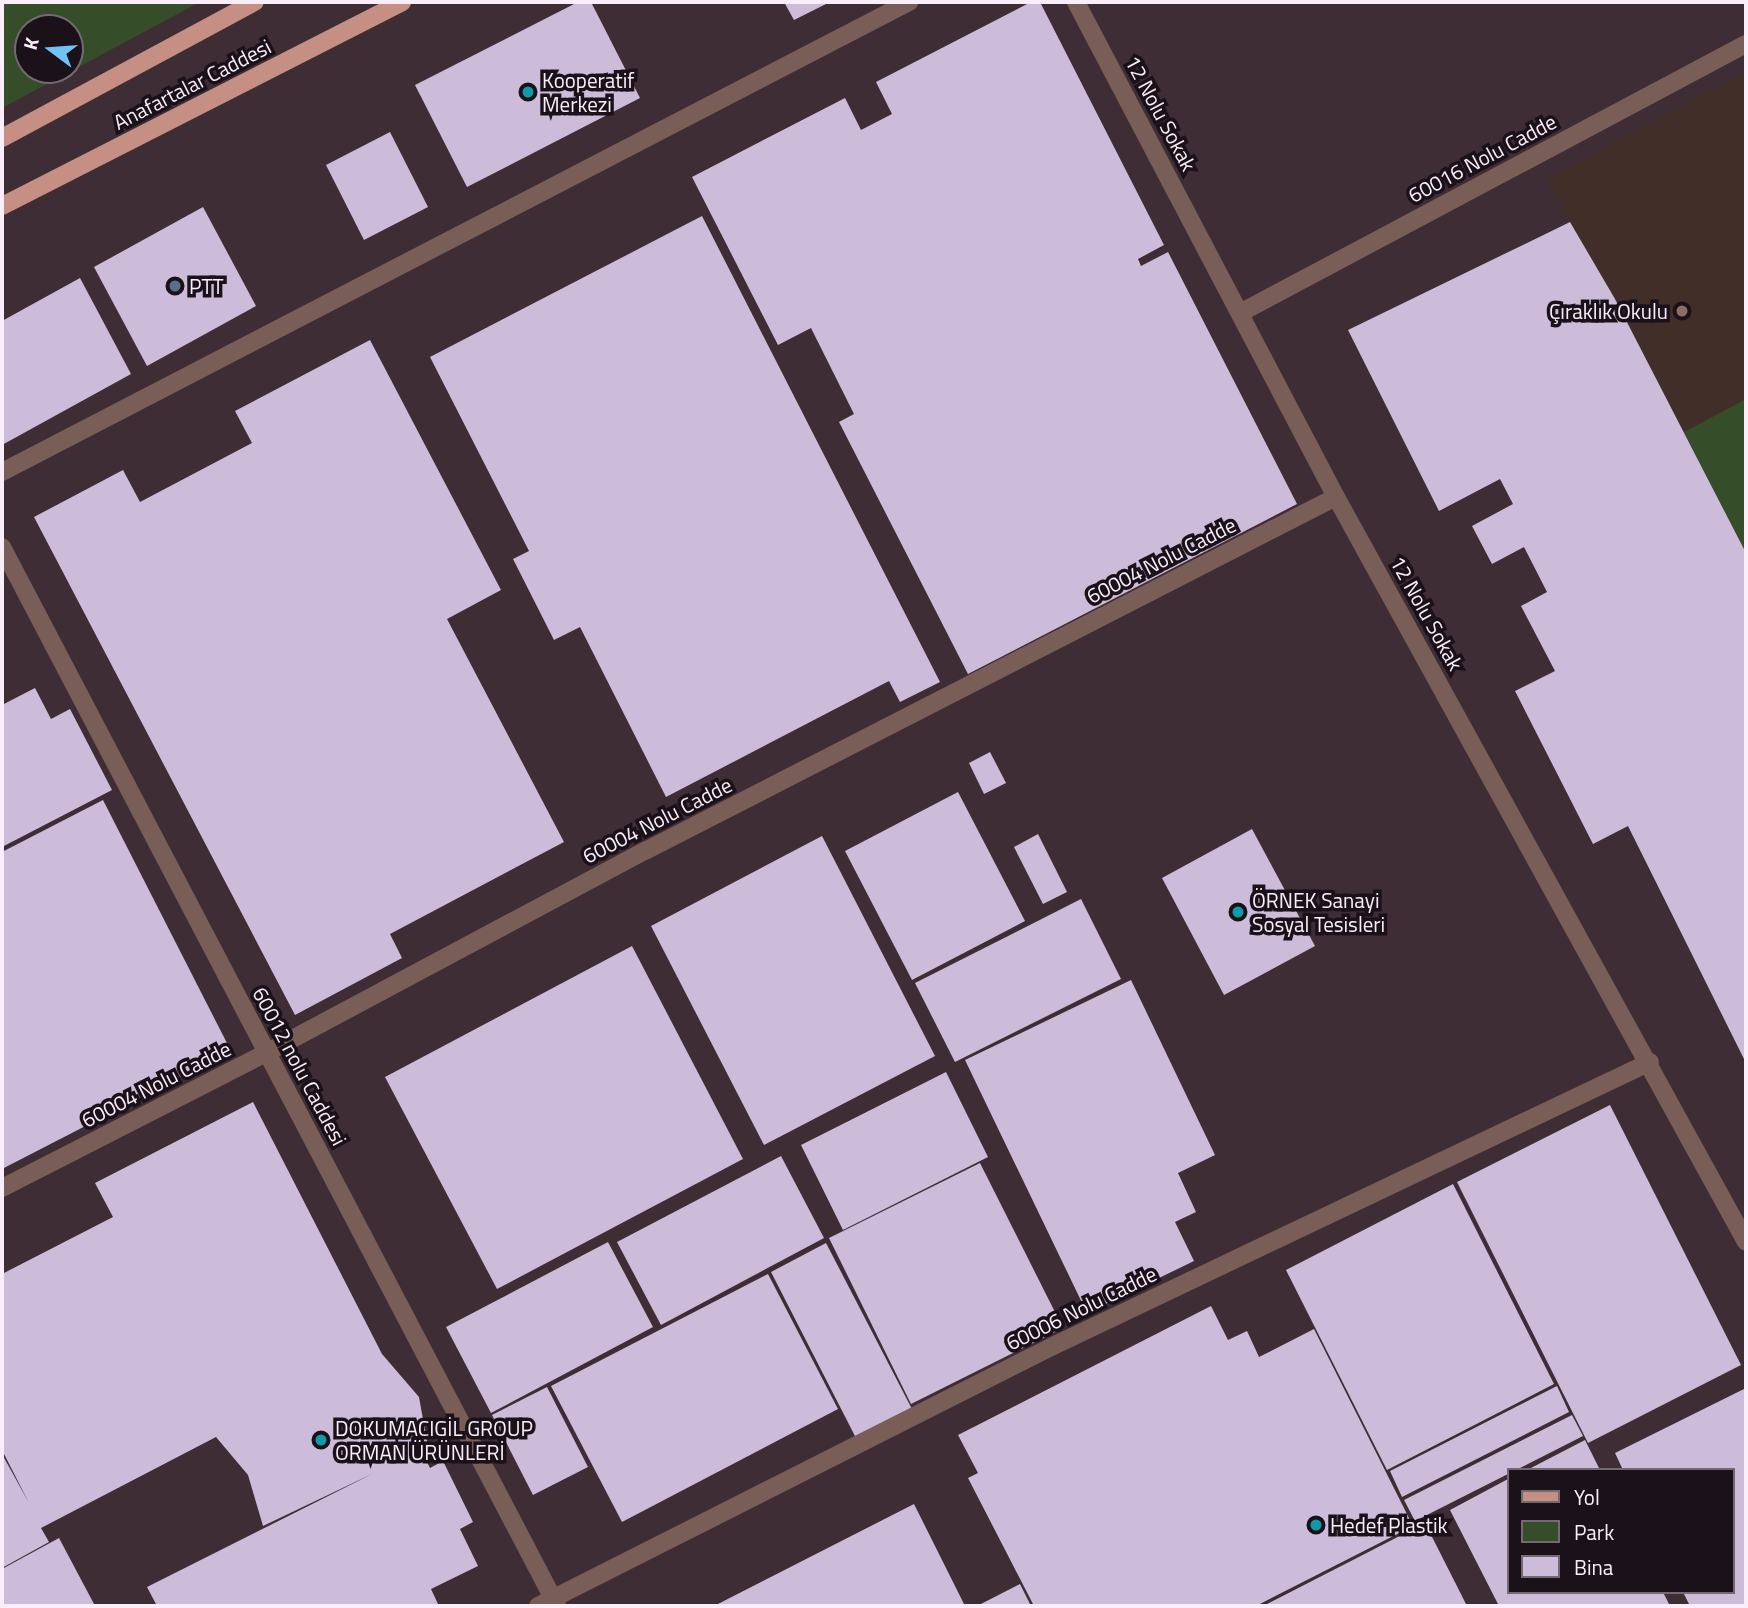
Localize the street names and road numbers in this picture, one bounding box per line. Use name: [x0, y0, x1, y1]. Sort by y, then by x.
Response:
street label: Anafartalar Caddesi: [109, 33, 275, 135]
street label: 12 Nolu Sokak: [1120, 51, 1202, 175]
street label: 60016 Nolu Cadde: [1404, 108, 1560, 208]
street label: 60004 Nolu Cadde: [1082, 512, 1240, 608]
street label: 12 Nolu Sokak: [1385, 551, 1469, 675]
street label: 60004 Nolu Cadde: [578, 772, 736, 868]
street label: 60012 nolu Caddesi: [248, 983, 352, 1149]
street label: 60004 Nolu Cadde: [77, 1036, 235, 1132]
street label: 60006 Nolu Cadde: [1002, 1261, 1160, 1355]

